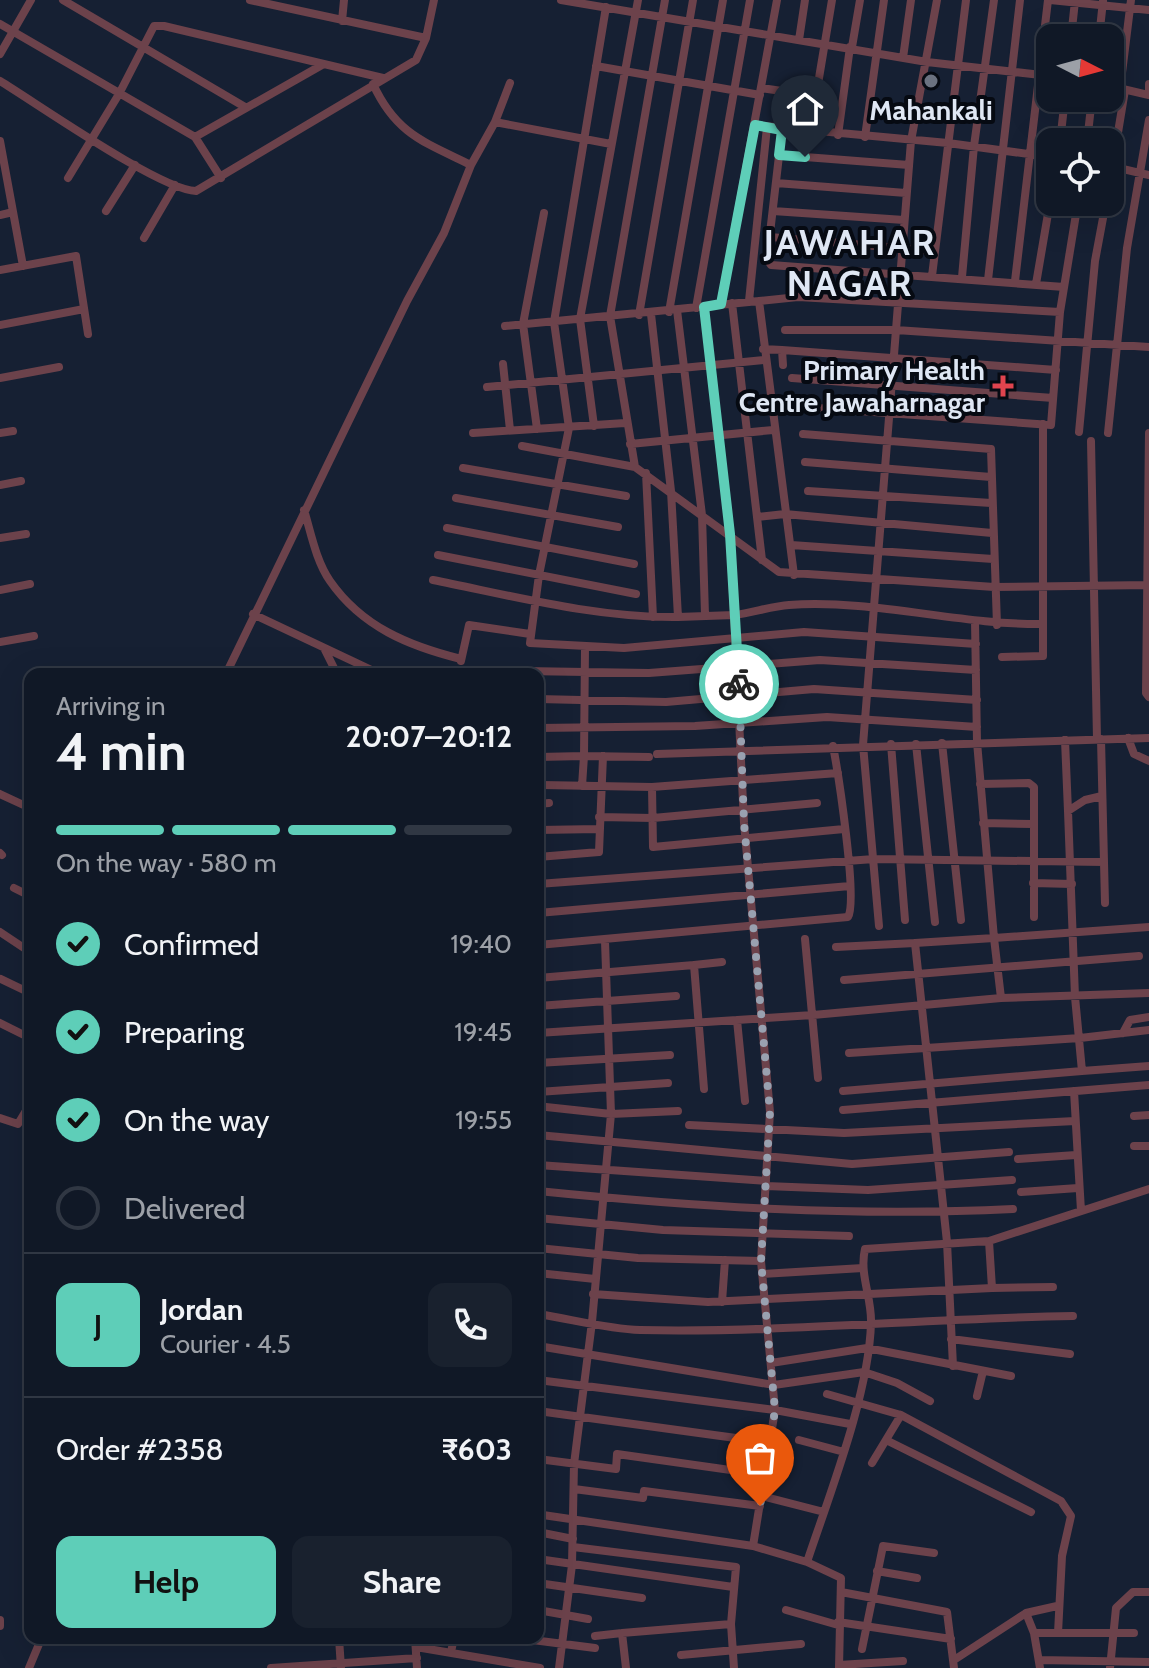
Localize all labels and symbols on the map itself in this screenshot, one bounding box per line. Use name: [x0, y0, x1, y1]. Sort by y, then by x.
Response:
north arrow: [1036, 24, 1124, 112]
marker: Mahankali: [922, 72, 940, 90]
pin: [771, 75, 839, 157]
place label: Mahankali: [869, 93, 993, 127]
district label: JAWAHAR NAGAR: [763, 220, 936, 305]
place label: Primary Health Centre Jawaharnagar: [739, 353, 986, 419]
marker: Primary Health Centre Jawaharnagar: [992, 375, 1014, 397]
courier: [699, 644, 779, 724]
pin: [726, 1424, 794, 1506]

